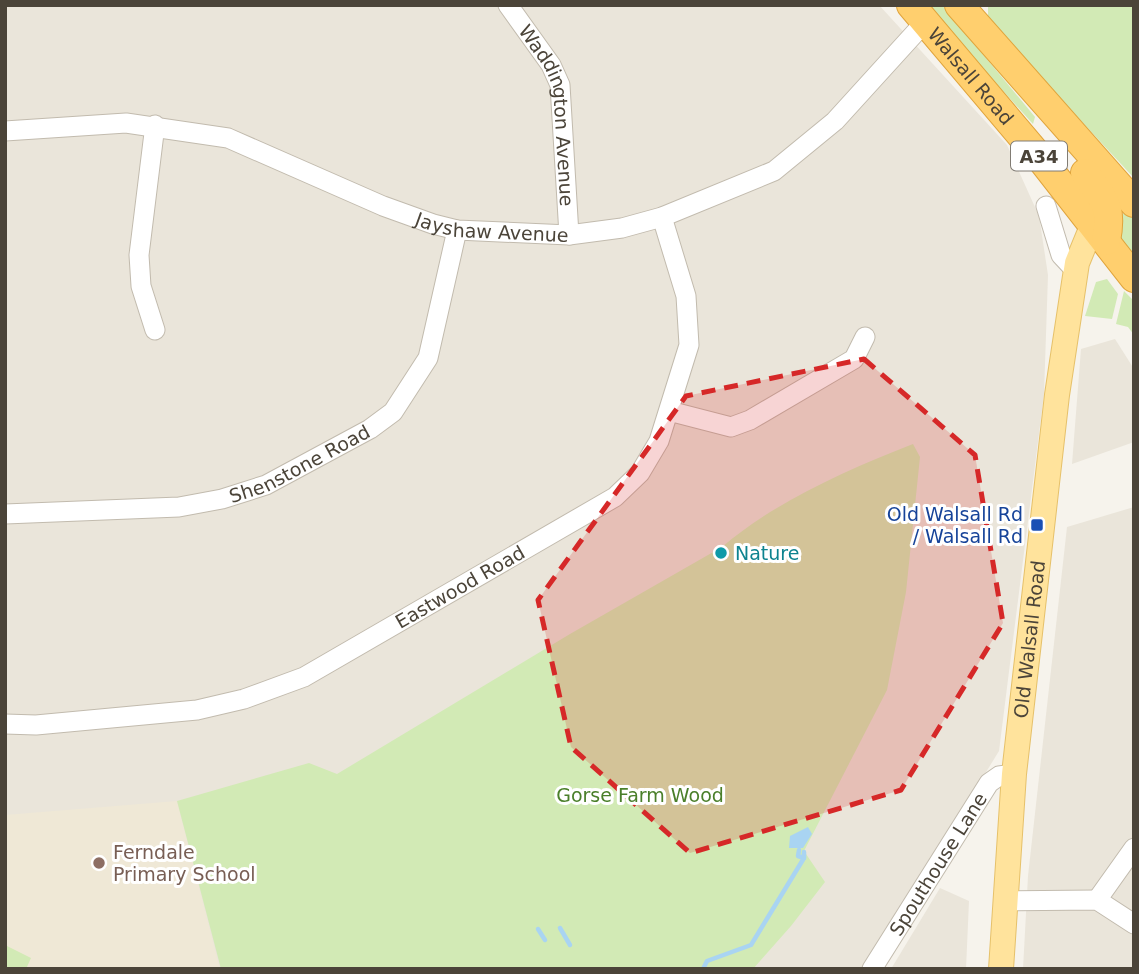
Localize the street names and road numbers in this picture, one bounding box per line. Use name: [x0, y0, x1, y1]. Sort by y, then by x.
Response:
street label: Waddington Avenue: [515, 20, 578, 207]
street label: Walsall Road: [924, 23, 1018, 129]
road number: A34: [1011, 141, 1067, 170]
street label: Jayshaw Avenue: [411, 207, 569, 246]
street label: Shenstone Road: [226, 420, 373, 507]
street label: Eastwood Road: [391, 541, 528, 633]
street label: Old Walsall Road: [1009, 559, 1049, 719]
street label: Spouthouse Lane: [885, 789, 991, 940]

